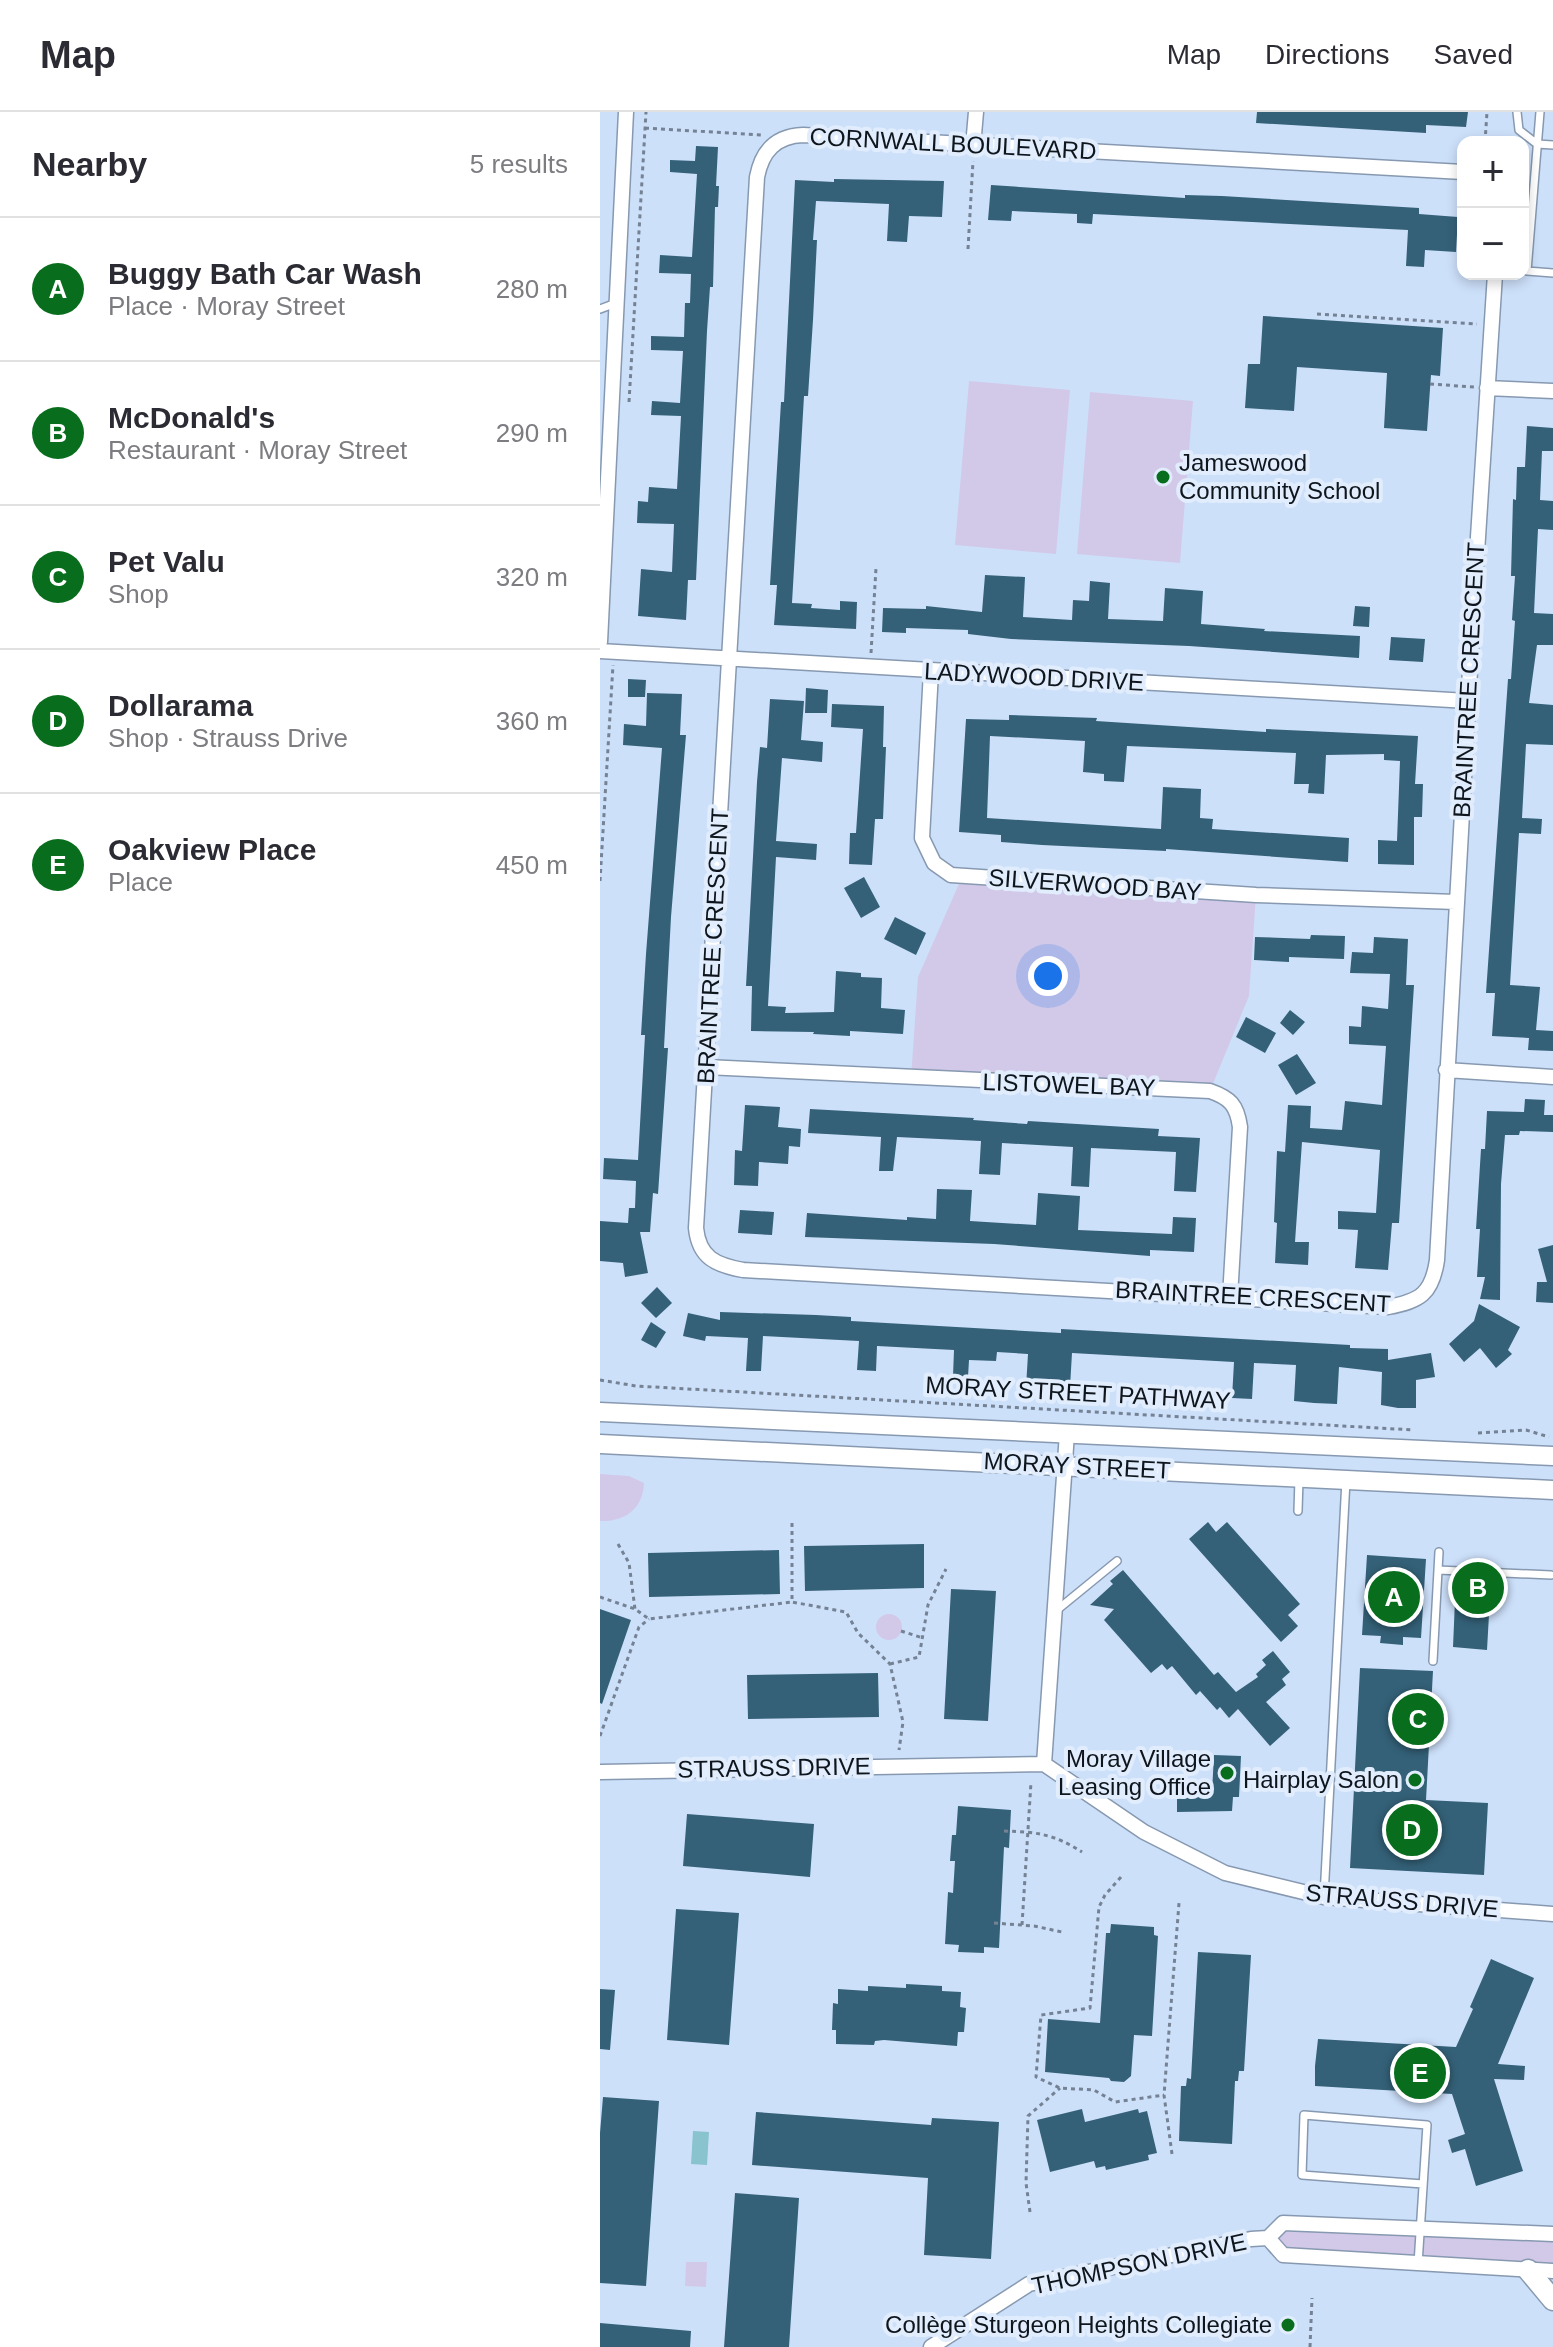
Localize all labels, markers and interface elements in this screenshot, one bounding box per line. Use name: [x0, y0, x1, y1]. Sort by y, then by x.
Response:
text: Map: [40, 34, 116, 76]
text: Map: [1167, 39, 1221, 70]
text: Directions: [1265, 39, 1390, 70]
text: Saved: [1434, 39, 1513, 70]
street label: CORNWALL BOULEVARD: [809, 123, 1097, 164]
map controls: [1457, 136, 1529, 280]
button: +: [1457, 136, 1529, 208]
text: Nearby: [32, 145, 147, 183]
text: 5 results: [470, 149, 568, 179]
button: −: [1457, 208, 1529, 280]
text: Buggy Bath Car Wash: [108, 257, 422, 290]
text: A: [49, 274, 67, 304]
text: 280 m: [496, 274, 568, 304]
text: Place · Moray Street: [108, 291, 345, 321]
text: McDonald's: [108, 401, 275, 434]
text: B: [49, 418, 67, 448]
text: 290 m: [496, 418, 568, 448]
text: Restaurant · Moray Street: [108, 435, 407, 465]
place label: Jameswood Community School: [1179, 449, 1380, 504]
marker: Jameswood Community School: [1154, 468, 1172, 486]
street label: BRAINTREE CRESCENT: [1448, 541, 1489, 819]
text: Pet Valu: [108, 545, 225, 578]
text: C: [49, 562, 67, 592]
text: 320 m: [496, 562, 568, 592]
text: Shop: [108, 579, 169, 609]
street label: LADYWOOD DRIVE: [923, 657, 1145, 696]
text: Dollarama: [108, 689, 253, 722]
text: D: [49, 706, 67, 736]
text: 360 m: [496, 706, 568, 736]
text: Shop · Strauss Drive: [108, 723, 348, 753]
street label: BRAINTREE CRESCENT: [692, 807, 733, 1085]
text: Oakview Place: [108, 833, 316, 866]
text: E: [49, 850, 67, 880]
text: 450 m: [496, 850, 568, 880]
street label: SILVERWOOD BAY: [988, 864, 1202, 905]
text: Place: [108, 867, 173, 897]
your location: [1028, 956, 1068, 996]
street label: LISTOWEL BAY: [982, 1068, 1156, 1101]
street label: BRAINTREE CRESCENT: [1114, 1276, 1392, 1317]
street label: MORAY STREET PATHWAY: [925, 1371, 1231, 1414]
street label: MORAY STREET: [983, 1447, 1172, 1484]
pin: B: [1452, 1558, 1504, 1618]
pin: A: [1368, 1567, 1420, 1627]
pin: C: [1392, 1689, 1444, 1749]
place label: Moray Village Leasing Office: [1058, 1745, 1211, 1800]
street label: STRAUSS DRIVE: [677, 1752, 871, 1783]
marker: Moray Village Leasing Office: [1218, 1764, 1236, 1782]
place label: Hairplay Salon: [1243, 1766, 1399, 1793]
marker: Hairplay Salon: [1406, 1771, 1424, 1789]
pin: D: [1386, 1800, 1438, 1860]
street label: STRAUSS DRIVE: [1305, 1879, 1500, 1922]
pin: E: [1394, 2043, 1446, 2103]
street label: THOMPSON DRIVE: [1029, 2228, 1249, 2299]
place label: Collège Sturgeon Heights Collegiate: [885, 2311, 1272, 2338]
marker: Collège Sturgeon Heights Collegiate: [1279, 2316, 1297, 2334]

